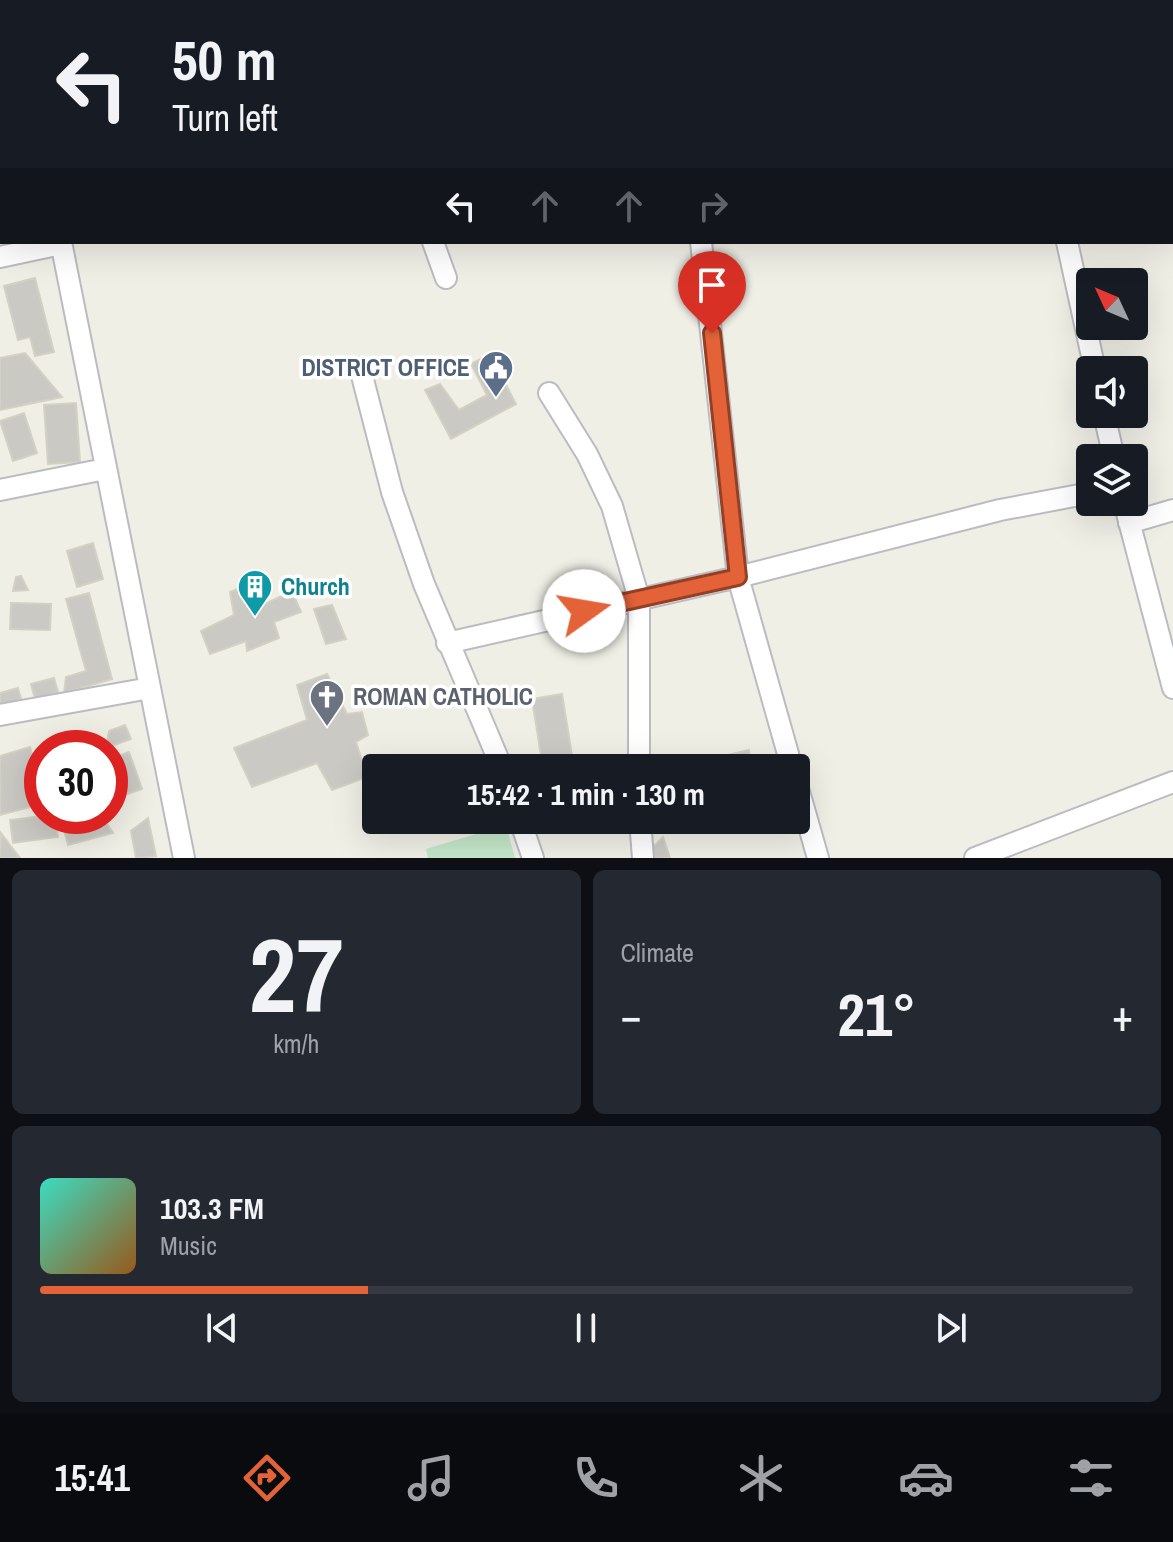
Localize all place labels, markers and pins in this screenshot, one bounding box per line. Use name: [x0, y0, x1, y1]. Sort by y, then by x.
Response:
pin: [678, 251, 746, 333]
public building icon: DISTRICT OFFICE: [477, 349, 515, 399]
place label: DISTRICT OFFICE: [302, 351, 470, 383]
building icon: Church: [236, 568, 274, 618]
place label: Church: [281, 570, 350, 602]
church icon: ROMAN CATHOLIC: [308, 678, 346, 728]
place label: ROMAN CATHOLIC: [353, 680, 533, 712]

